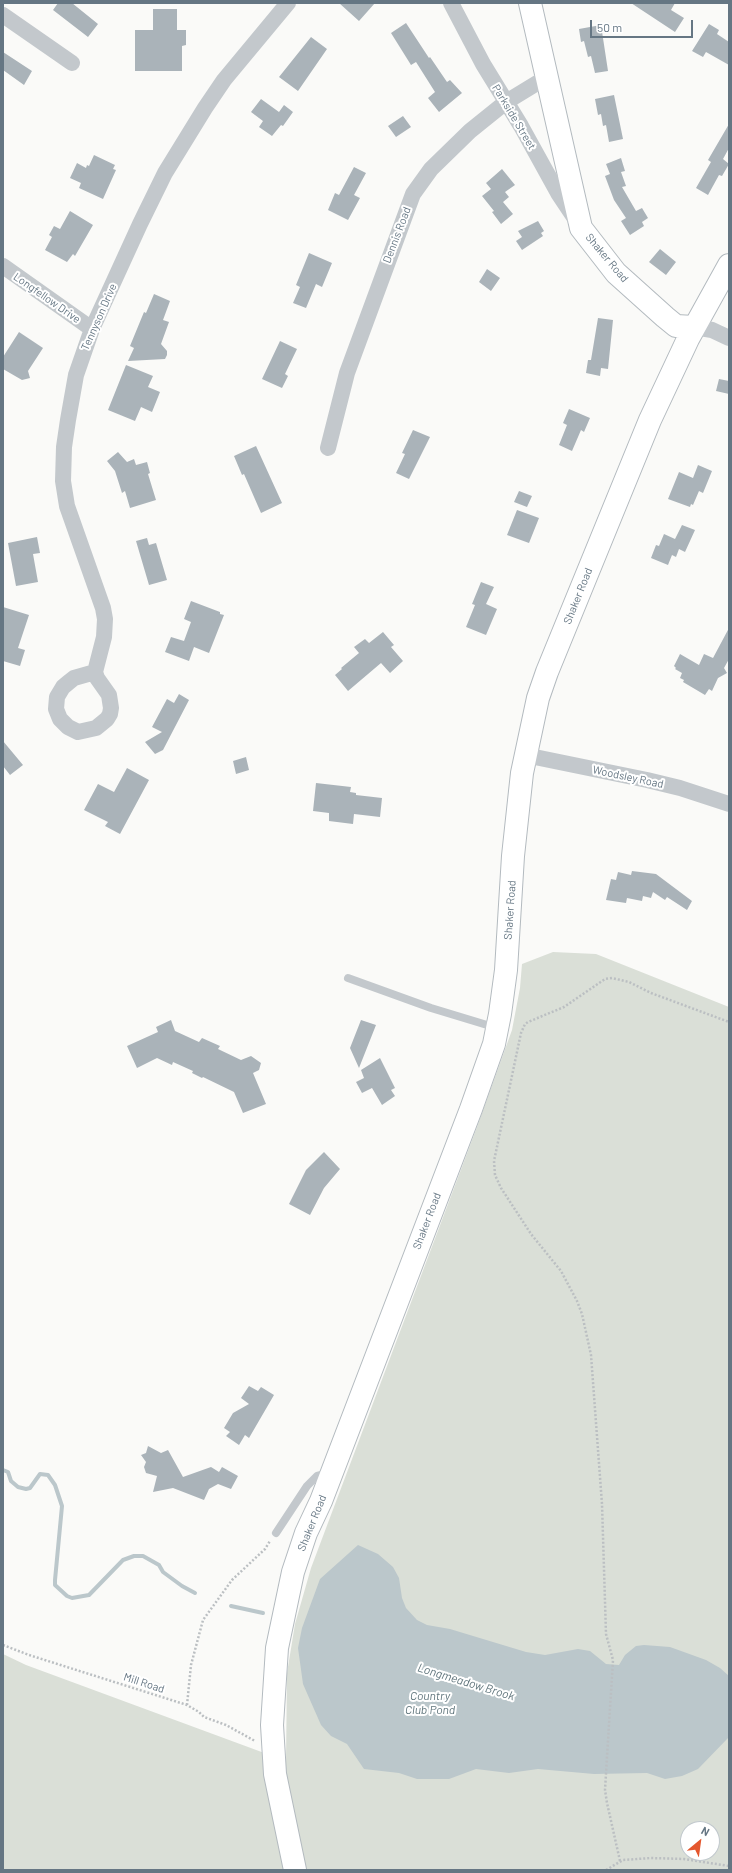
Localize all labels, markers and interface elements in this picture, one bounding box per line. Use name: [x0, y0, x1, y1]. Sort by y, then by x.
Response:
scale bar: [592, 12, 695, 38]
text: 50 m: [597, 20, 622, 34]
street label: Parkside Street: [489, 82, 539, 152]
street label: Dennis Road: [380, 205, 414, 265]
street label: Shaker Road: [583, 231, 631, 285]
street label: Longfellow Drive: [11, 270, 83, 326]
street label: Tennyson Drive: [78, 282, 120, 352]
street label: Shaker Road: [561, 566, 595, 626]
street label: Woodsley Road: [591, 763, 665, 791]
street label: Shaker Road: [501, 880, 519, 940]
street label: Shaker Road: [410, 1191, 444, 1251]
street label: Shaker Road: [295, 1493, 329, 1553]
water label: Longmeadow Brook: [416, 1660, 516, 1704]
street label: Mill Road: [122, 1670, 166, 1696]
water label: Country Club Pond: [405, 1689, 455, 1717]
north arrow: [680, 1821, 720, 1861]
text: N: [699, 1823, 712, 1838]

